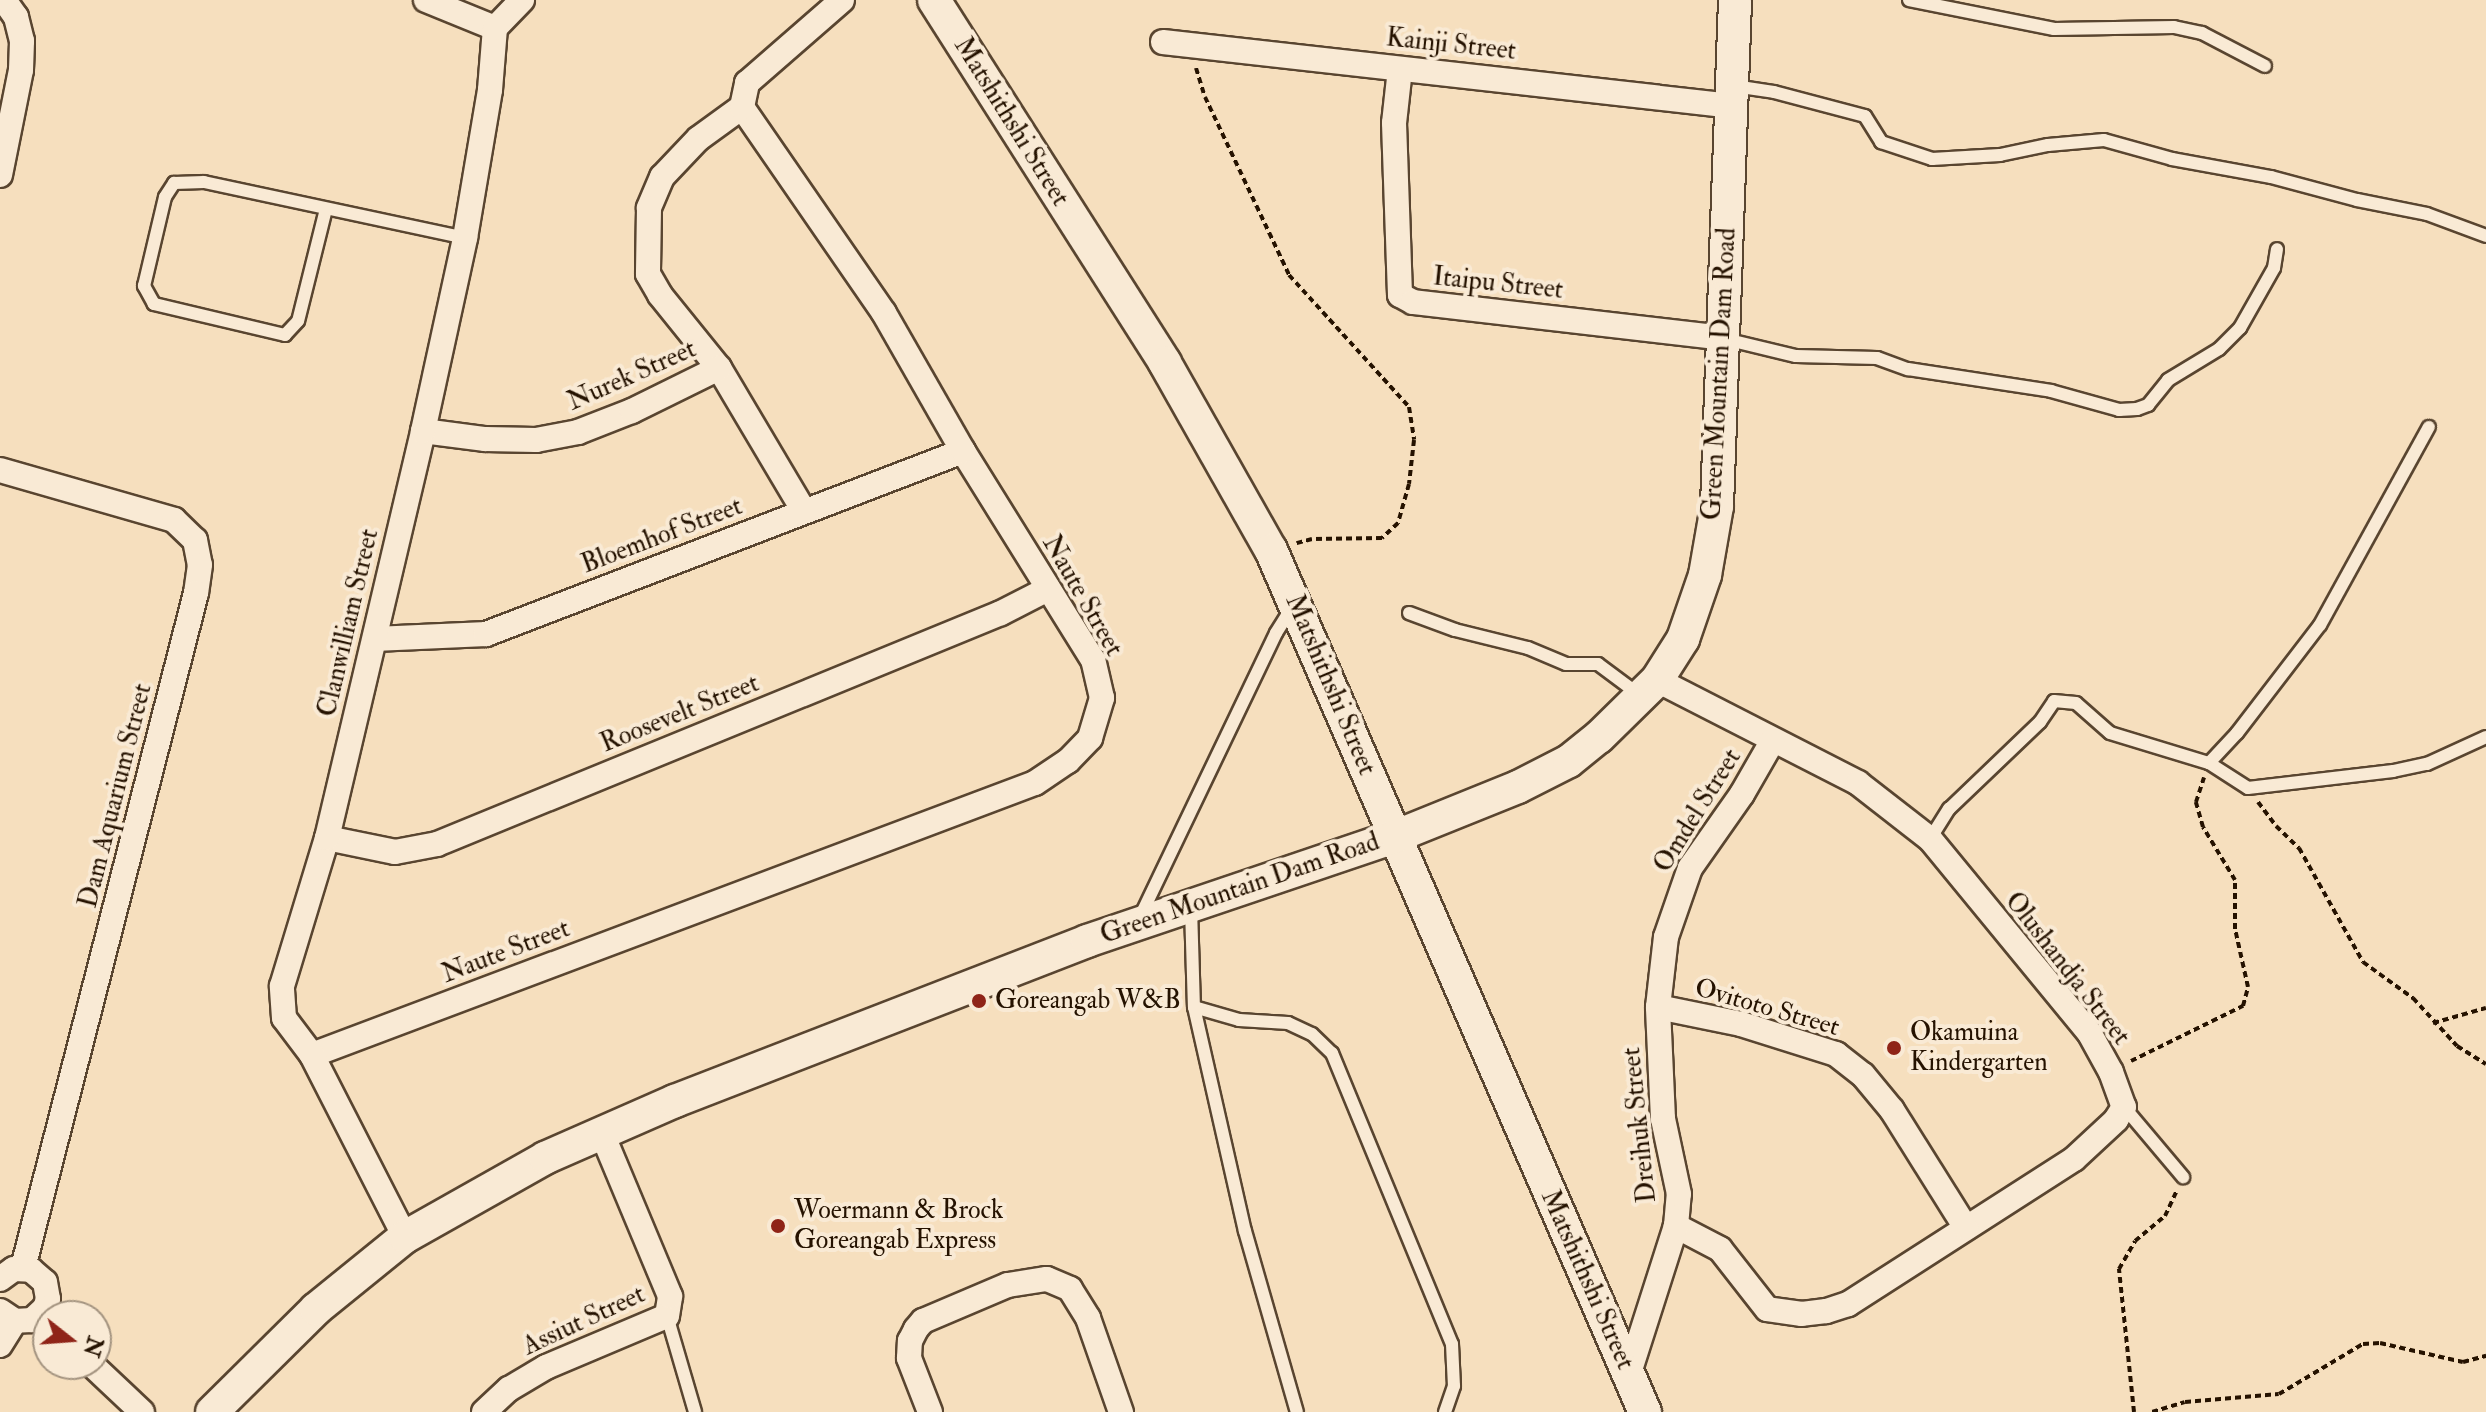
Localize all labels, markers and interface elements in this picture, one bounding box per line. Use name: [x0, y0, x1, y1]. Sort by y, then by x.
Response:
street label: Kainji Street: [1385, 23, 1517, 67]
street label: Matshithshi Street: [947, 32, 1075, 212]
street label: Green Mountain Dam Road: [1697, 227, 1743, 521]
street label: Itaipu Street: [1431, 262, 1565, 306]
street label: Nurek Street: [563, 334, 701, 418]
street label: Bloemhof Street: [577, 491, 747, 581]
street label: Clanwilliam Street: [312, 526, 386, 720]
street label: Naute Street: [1035, 530, 1129, 662]
street label: Matshithshi Street: [1278, 590, 1382, 780]
street label: Roosevelt Street: [596, 668, 764, 760]
street label: Dam Aquarium Street: [73, 681, 159, 911]
street label: Omdel Street: [1648, 743, 1748, 879]
street label: Green Mountain Dam Road: [1097, 827, 1383, 951]
street label: Olushandja Street: [1998, 886, 2136, 1052]
street label: Naute Street: [438, 913, 574, 991]
street label: Ovitoto Street: [1691, 972, 1843, 1044]
place label: Goreangab W&B: [995, 985, 1181, 1017]
marker: Goreangab W&B: [970, 992, 988, 1010]
place label: Okamuina Kindergarten: [1910, 1017, 2048, 1078]
marker: Okamuina Kindergarten: [1885, 1039, 1903, 1057]
street label: Dreihuk Street: [1616, 1046, 1664, 1204]
street label: Matshithshi Street: [1534, 1186, 1640, 1374]
place label: Woermann & Brock Goreangab Express: [794, 1195, 1004, 1256]
marker: Woermann & Brock Goreangab Express: [769, 1217, 787, 1235]
street label: Assiut Street: [518, 1279, 650, 1363]
north arrow: [32, 1300, 112, 1380]
text: N: [77, 1333, 109, 1360]

